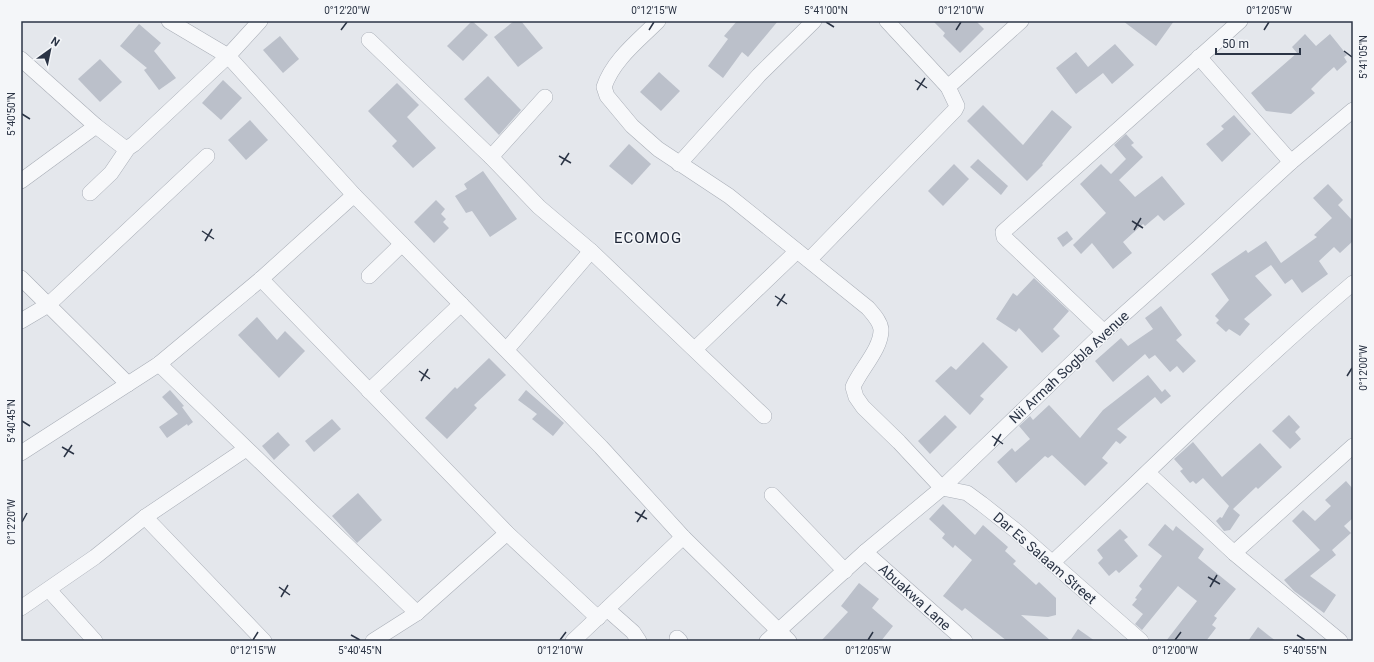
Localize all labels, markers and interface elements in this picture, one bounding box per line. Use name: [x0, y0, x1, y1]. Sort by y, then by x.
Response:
text: 0°12'20"W: [324, 5, 370, 16]
text: 0°12'15"W: [631, 5, 677, 16]
text: 5°41'00"N: [804, 5, 848, 16]
text: 0°12'10"W: [938, 5, 984, 16]
text: 0°12'05"W: [1246, 5, 1292, 16]
north arrow: [30, 30, 70, 70]
scale bar: [1216, 30, 1300, 56]
text: N: [48, 34, 62, 50]
text: 5°41'05"N: [1358, 35, 1369, 79]
text: 50 m: [1222, 37, 1249, 51]
text: 5°40'50"N: [6, 92, 17, 136]
district label: ECOMOG: [614, 229, 682, 247]
street label: Nii Armah Sogbla Avenue: [1006, 307, 1132, 427]
text: 0°12'00"W: [1358, 345, 1369, 391]
text: 5°40'45"N: [6, 399, 17, 443]
text: 0°12'20"W: [6, 499, 17, 545]
street label: Dar Es Salaam Street: [990, 509, 1100, 607]
street label: Abuakwa Lane: [876, 560, 954, 634]
text: 0°12'15"W: [230, 645, 276, 656]
text: 5°40'45"N: [338, 645, 382, 656]
text: 0°12'10"W: [537, 645, 583, 656]
text: 0°12'05"W: [845, 645, 891, 656]
text: 0°12'00"W: [1152, 645, 1198, 656]
text: 5°40'55"N: [1283, 645, 1327, 656]

